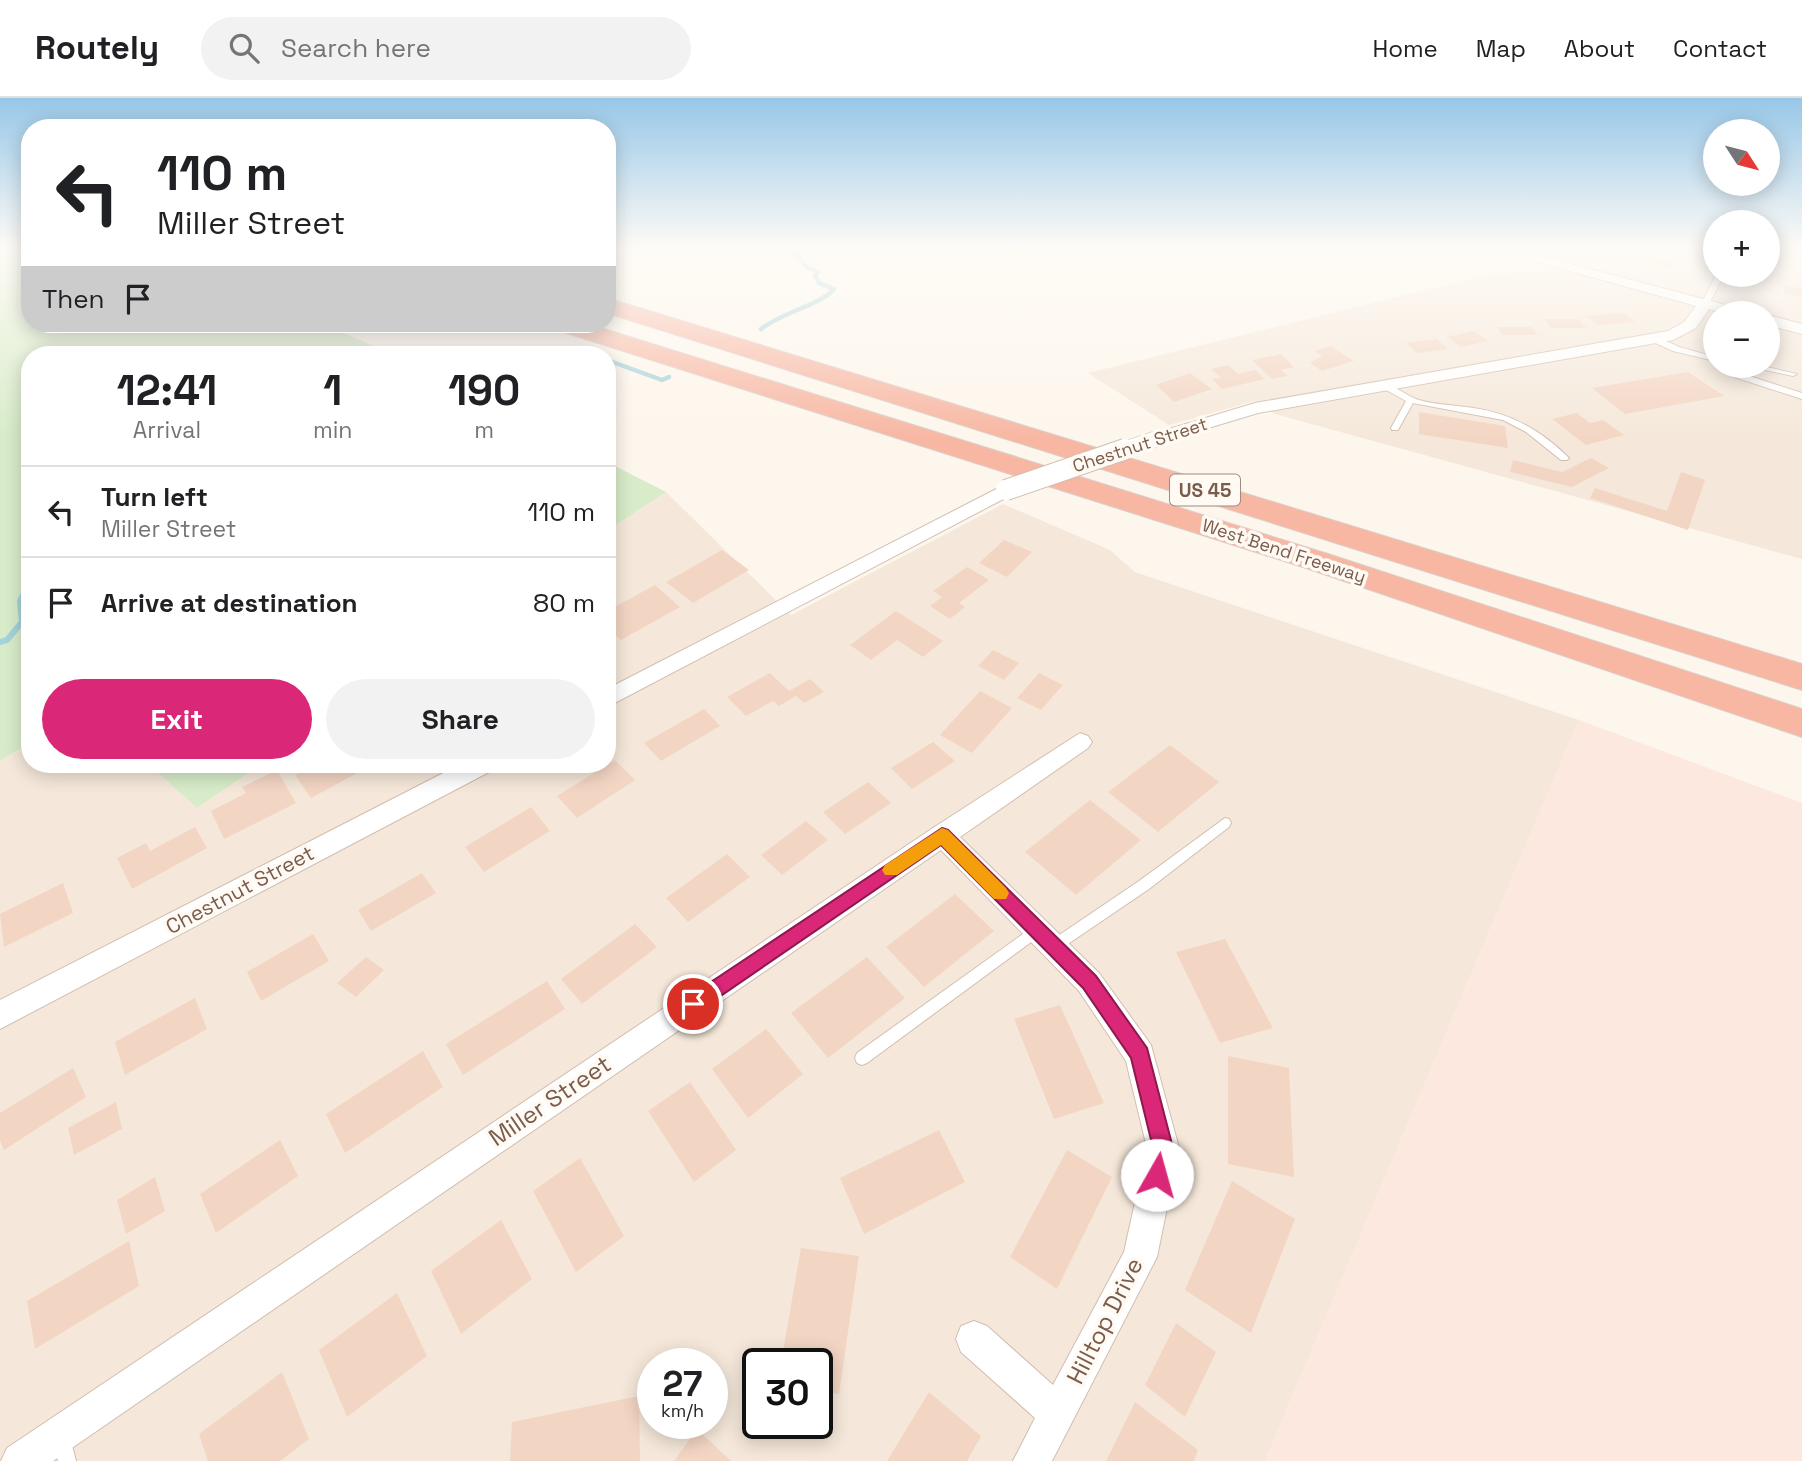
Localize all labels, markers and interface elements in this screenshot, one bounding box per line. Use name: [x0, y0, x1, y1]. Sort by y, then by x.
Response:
search box: [201, 17, 691, 80]
text: Routely: [35, 27, 159, 69]
icon: search: [225, 29, 263, 67]
text: Search here: [281, 31, 431, 65]
text: Home: [1372, 33, 1438, 64]
text: Map: [1476, 33, 1526, 64]
text: About: [1564, 33, 1635, 64]
text: Contact: [1673, 33, 1767, 64]
north arrow: [1703, 119, 1780, 196]
map controls: [1703, 119, 1780, 378]
text: 110 m: [157, 142, 287, 204]
icon: left: [42, 147, 133, 238]
text: Miller Street: [157, 203, 345, 243]
button: +: [1703, 210, 1780, 287]
icon: arrive: [119, 280, 157, 318]
text: Then: [42, 282, 105, 316]
button: −: [1703, 301, 1780, 378]
text: 12:41: [117, 364, 217, 417]
text: 1: [323, 364, 342, 417]
text: 190: [448, 364, 520, 417]
street label: Chestnut Street: [1069, 412, 1210, 477]
text: Arrival: [133, 415, 201, 445]
text: min: [313, 415, 352, 445]
text: m: [474, 415, 494, 445]
road number: US 45: [1170, 474, 1240, 506]
text: Turn left: [101, 480, 208, 514]
icon: left: [42, 493, 80, 531]
text: 110 m: [528, 495, 595, 529]
street label: West Bend Freeway: [1199, 513, 1369, 588]
text: Miller Street: [101, 514, 236, 544]
icon: arrive: [42, 584, 80, 622]
text: Arrive at destination: [101, 586, 358, 620]
text: 80 m: [533, 586, 595, 620]
button: Exit: [42, 679, 312, 759]
button: Share: [326, 679, 595, 759]
street label: Chestnut Street: [161, 839, 319, 940]
pin: [663, 974, 723, 1034]
icon: arrive: [674, 985, 712, 1023]
street label: Miller Street: [483, 1048, 617, 1153]
position arrow: [1120, 1138, 1194, 1212]
street label: Hilltop Drive: [1059, 1252, 1150, 1389]
speed limit sign: 30: [742, 1348, 833, 1439]
text: 27: [663, 1362, 702, 1406]
text: km/h: [661, 1399, 704, 1422]

